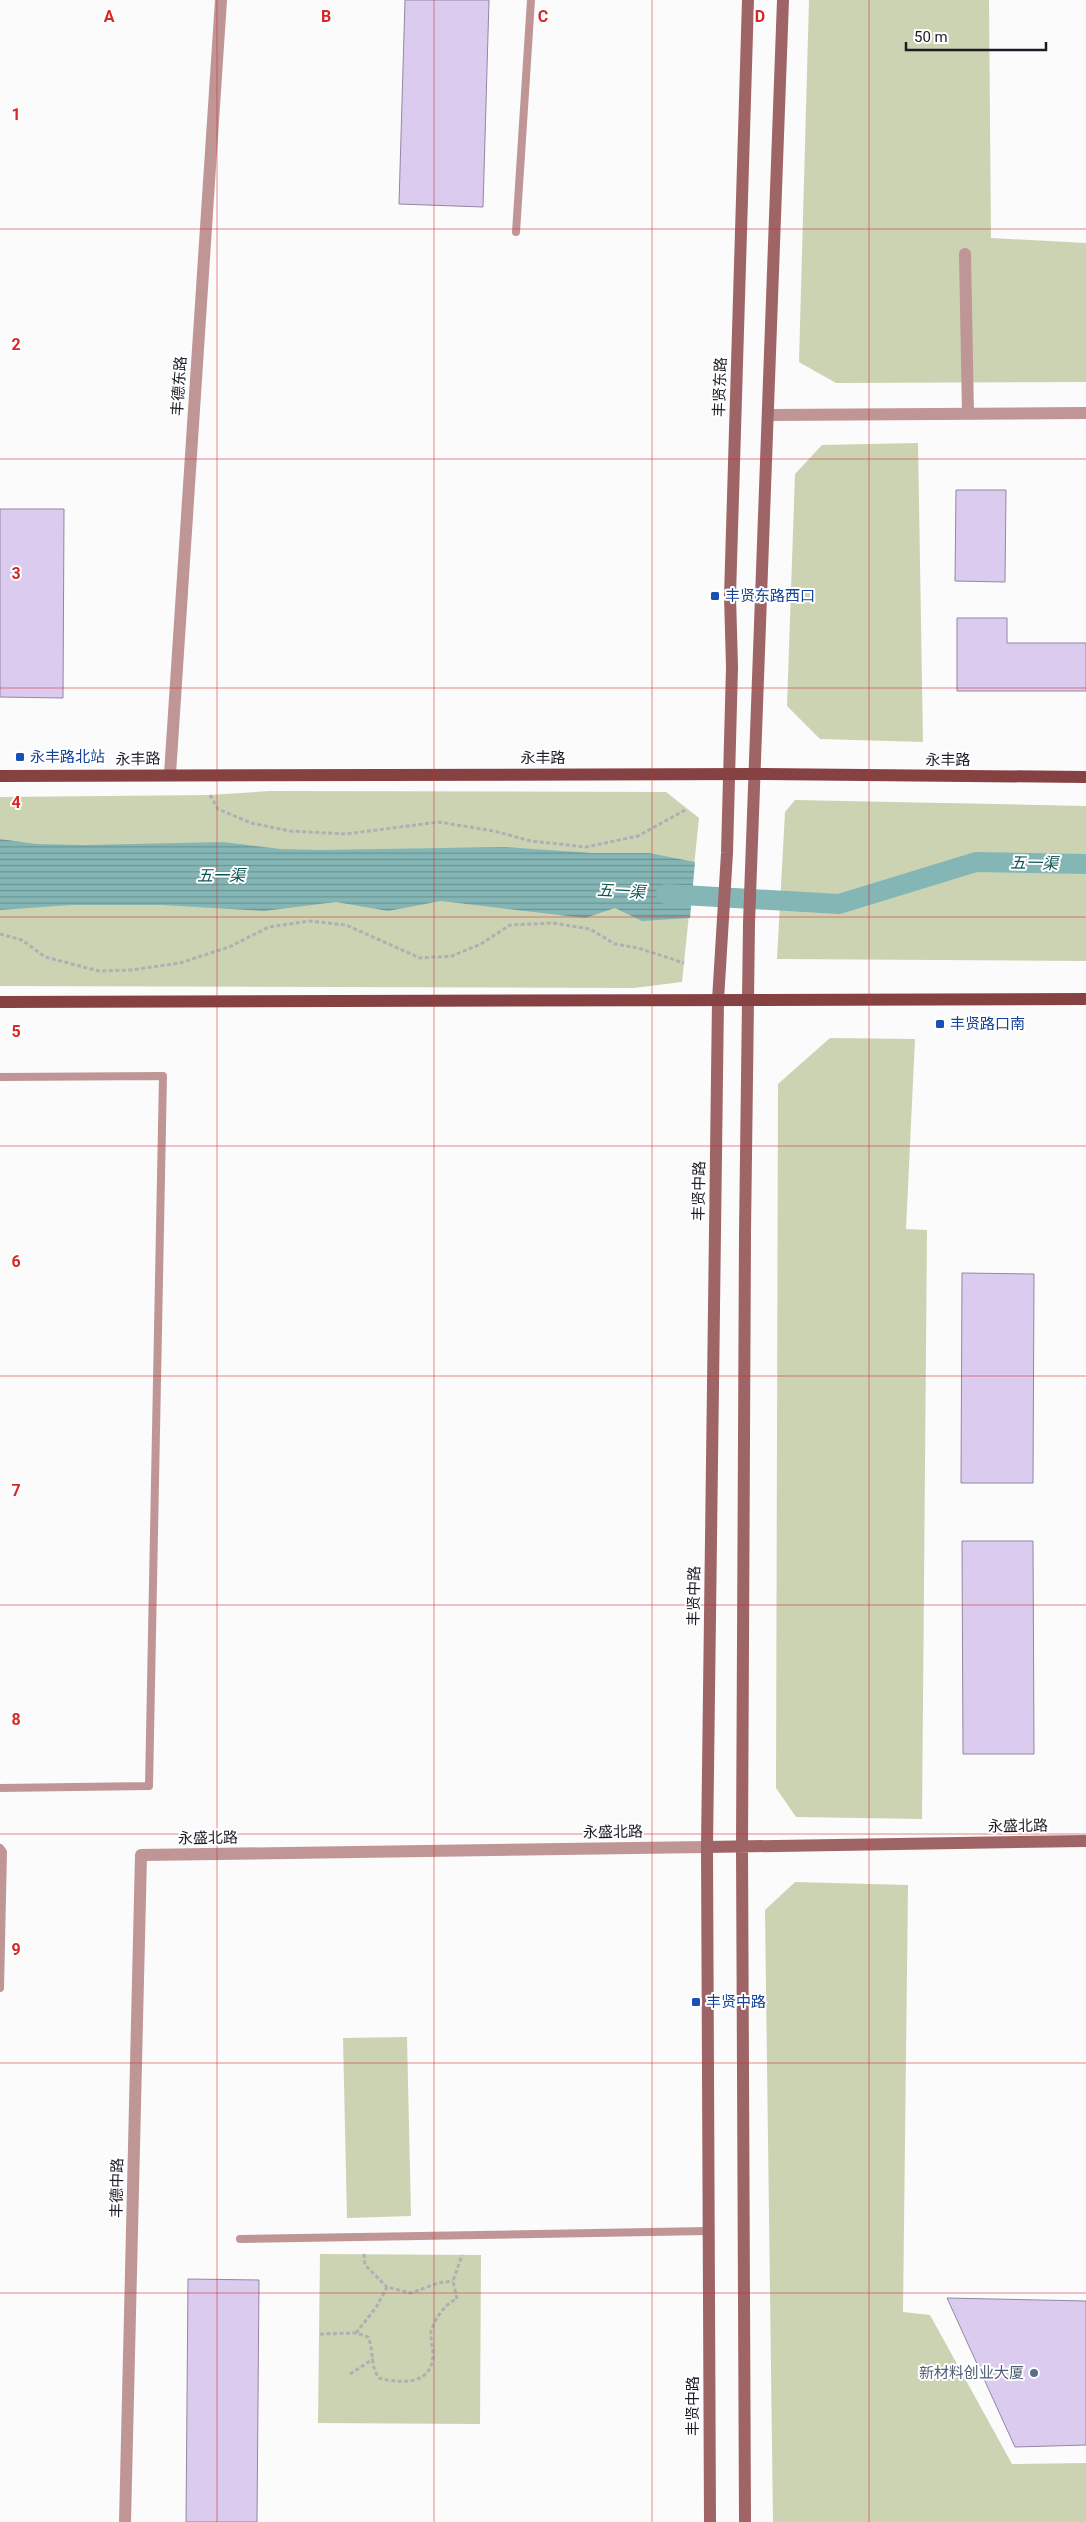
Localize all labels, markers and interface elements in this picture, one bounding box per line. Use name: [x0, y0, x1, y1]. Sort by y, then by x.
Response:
text: A: [104, 7, 115, 26]
text: B: [321, 7, 331, 26]
text: C: [538, 7, 548, 26]
text: D: [755, 7, 765, 26]
scale bar: [906, 20, 1046, 52]
text: 50 m: [914, 28, 948, 46]
text: 1: [11, 105, 21, 124]
text: 2: [11, 335, 21, 354]
street label: 丰德东路: [168, 355, 190, 417]
street label: 丰贤东路: [710, 357, 730, 417]
text: 3: [11, 564, 21, 583]
place label: 丰贤东路西口: [725, 587, 815, 605]
marker: 丰贤东路西口: [709, 590, 721, 602]
place label: 永丰路北站: [30, 748, 105, 766]
street label: 永丰路: [520, 749, 566, 767]
street label: 永丰路: [115, 750, 161, 768]
marker: 永丰路北站: [14, 751, 26, 763]
street label: 永丰路: [925, 751, 971, 769]
text: 4: [11, 793, 21, 812]
water label: 五一渠: [1010, 853, 1060, 873]
water label: 五一渠: [197, 866, 247, 885]
water label: 五一渠: [597, 880, 647, 902]
place label: 丰贤路口南: [950, 1015, 1025, 1033]
marker: 丰贤路口南: [934, 1018, 946, 1030]
text: 5: [11, 1022, 21, 1041]
street label: 丰贤中路: [689, 1161, 709, 1221]
text: 6: [11, 1252, 21, 1271]
text: 7: [11, 1481, 21, 1500]
street label: 丰贤中路: [684, 1566, 704, 1626]
text: 8: [11, 1710, 21, 1729]
street label: 永盛北路: [988, 1816, 1048, 1836]
street label: 永盛北路: [583, 1822, 643, 1842]
street label: 永盛北路: [178, 1828, 238, 1848]
text: 9: [11, 1940, 21, 1959]
place label: 丰贤中路: [706, 1993, 766, 2011]
marker: 丰贤中路: [690, 1996, 702, 2008]
street label: 丰德中路: [107, 2158, 127, 2218]
place label: 新材料创业大厦: [919, 2364, 1024, 2382]
marker: 新材料创业大厦: [1028, 2367, 1040, 2379]
street label: 丰贤中路: [684, 2376, 702, 2436]

